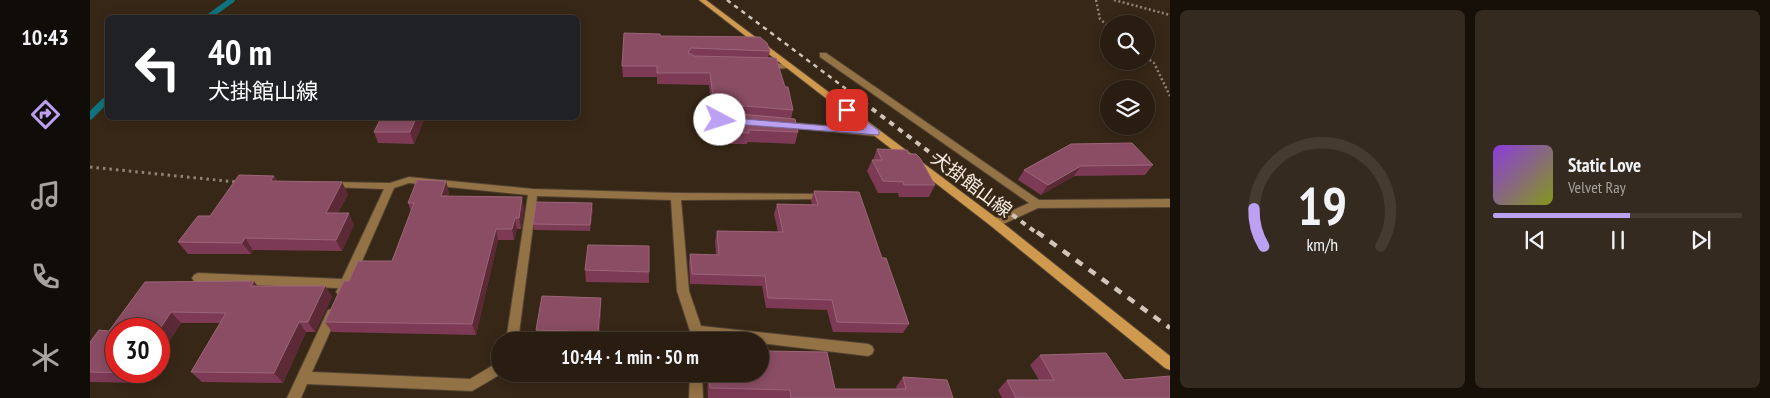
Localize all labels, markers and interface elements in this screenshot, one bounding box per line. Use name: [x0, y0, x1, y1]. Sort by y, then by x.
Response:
map controls: [1100, 15, 1155, 135]
button: search: [1100, 15, 1155, 70]
text: 10:43: [21, 23, 69, 51]
text: 40 m: [208, 29, 272, 75]
icon: left: [125, 35, 190, 100]
text: 犬掛館山線: [208, 77, 318, 105]
button: layers: [1100, 80, 1155, 135]
pin: [826, 89, 868, 131]
position arrow: [693, 93, 745, 145]
icon: arrive: [833, 96, 861, 124]
icon: directions: [28, 97, 63, 132]
street label: 犬掛館山線: [927, 146, 1017, 222]
text: Static Love: [1568, 153, 1641, 177]
text: 19: [1298, 172, 1347, 239]
text: Velvet Ray: [1568, 177, 1626, 197]
icon: music: [28, 178, 63, 213]
icon: previous: [1521, 226, 1549, 254]
icon: pause: [1604, 226, 1632, 254]
icon: next: [1687, 226, 1715, 254]
text: km/h: [1307, 233, 1338, 256]
icon: phone: [28, 259, 63, 294]
speed limit sign: 30: [105, 318, 170, 383]
icon: climate: [28, 340, 63, 375]
text: 10:44 · 1 min · 50 m: [561, 345, 699, 369]

